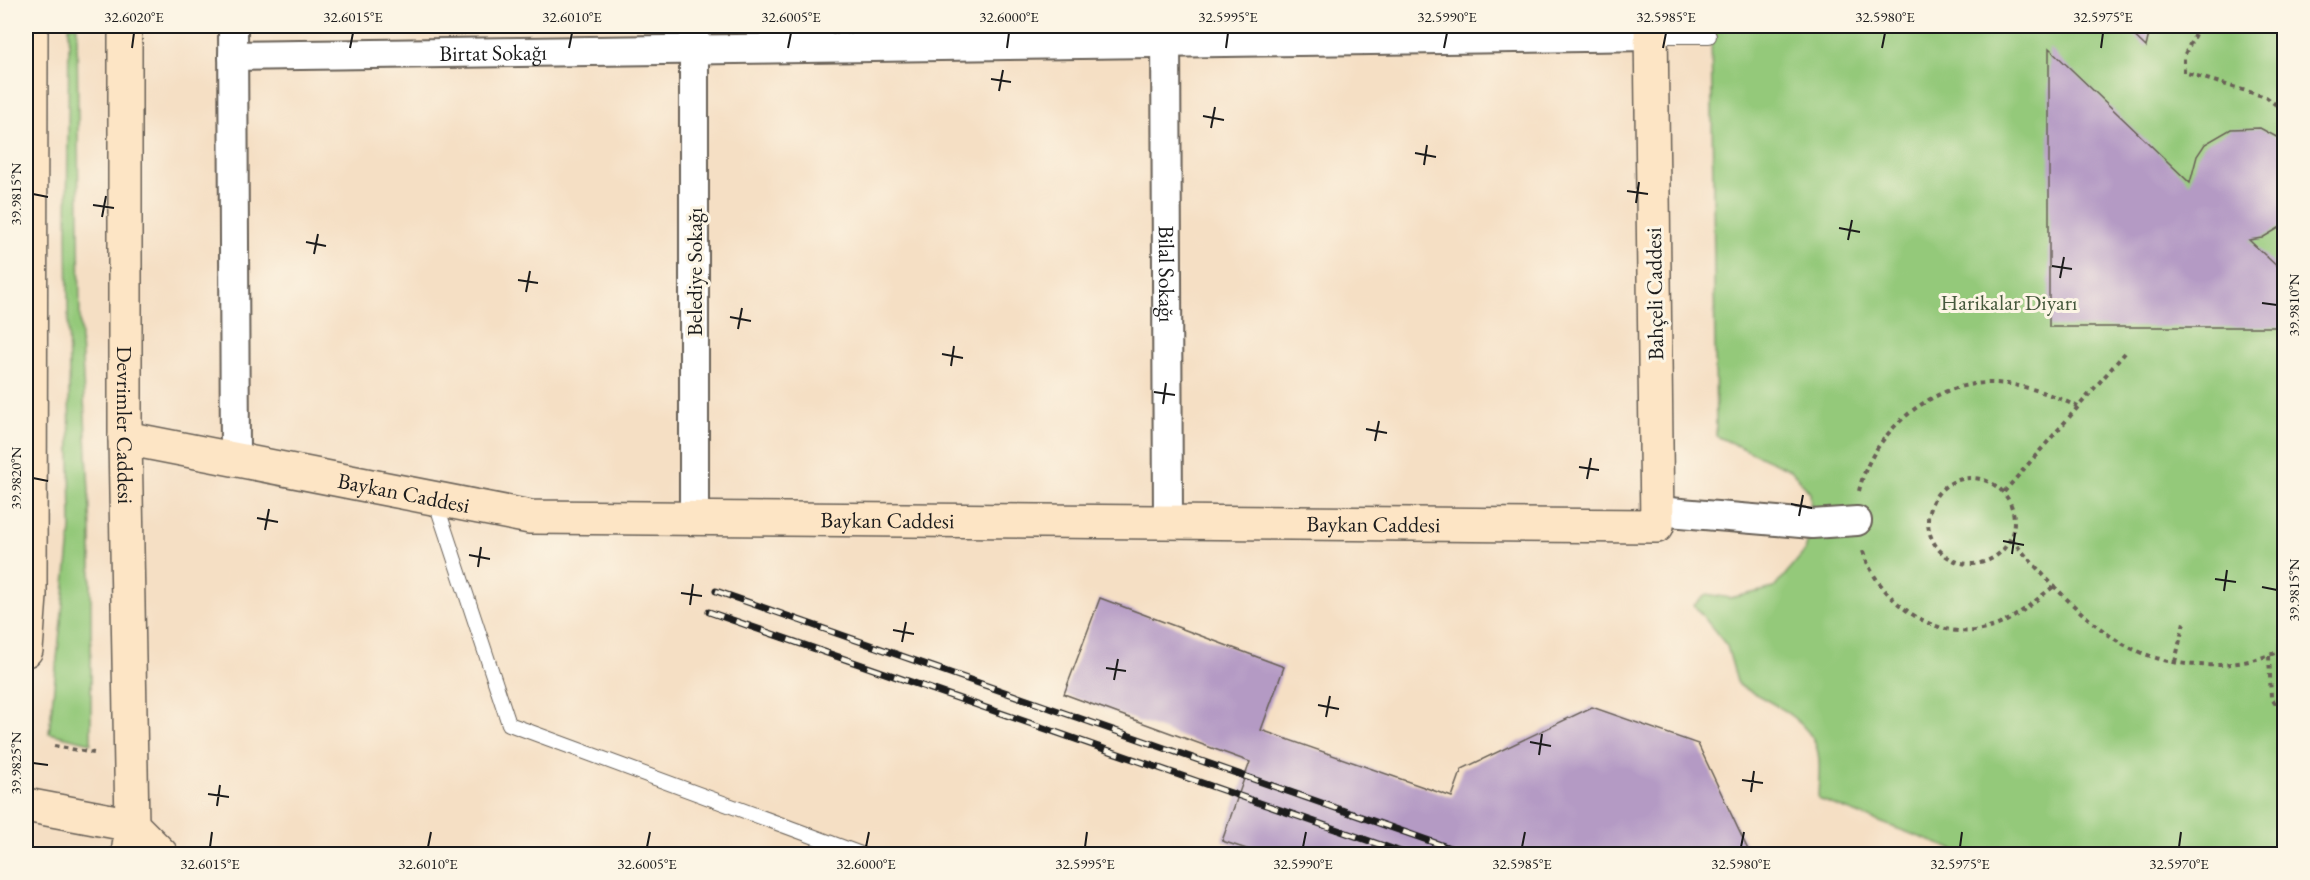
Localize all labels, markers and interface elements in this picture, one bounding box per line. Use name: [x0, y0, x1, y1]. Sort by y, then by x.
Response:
text: 32.6020°E: [104, 7, 164, 26]
text: 32.6015°E: [323, 7, 383, 26]
text: 32.6010°E: [542, 7, 602, 26]
text: 32.6005°E: [761, 7, 821, 26]
text: 32.6000°E: [979, 7, 1039, 26]
text: 32.5995°E: [1198, 7, 1258, 26]
text: 32.5990°E: [1417, 7, 1477, 26]
text: 32.5985°E: [1636, 7, 1696, 26]
text: 32.5980°E: [1855, 7, 1915, 26]
text: 32.5975°E: [2073, 7, 2133, 26]
street label: Birtat Sokağı: [439, 38, 547, 68]
text: 39.9815°N: [6, 162, 25, 225]
street label: Belediye Sokağı: [680, 208, 709, 336]
street label: Bilal Sokağı: [1152, 225, 1181, 323]
street label: Bahçeli Caddesi: [1639, 227, 1670, 361]
text: 39.9810°N: [2284, 273, 2303, 336]
park label: Harikalar Diyarı: [1940, 288, 2078, 317]
street label: Devrimler Caddesi: [110, 346, 140, 504]
text: 39.9820°N: [6, 446, 25, 509]
street label: Baykan Caddesi: [335, 466, 472, 520]
street label: Baykan Caddesi: [820, 505, 954, 535]
street label: Baykan Caddesi: [1306, 509, 1440, 539]
text: 39.9815°N: [2284, 558, 2303, 621]
text: 39.9825°N: [6, 731, 25, 794]
text: 32.6015°E: [180, 854, 240, 873]
text: 32.6010°E: [398, 854, 458, 873]
text: 32.6005°E: [617, 854, 677, 873]
text: 32.6000°E: [836, 854, 896, 873]
text: 32.5995°E: [1055, 854, 1115, 873]
text: 32.5990°E: [1273, 854, 1333, 873]
text: 32.5985°E: [1492, 854, 1552, 873]
text: 32.5980°E: [1711, 854, 1771, 873]
text: 32.5975°E: [1930, 854, 1990, 873]
text: 32.5970°E: [2149, 854, 2209, 873]

